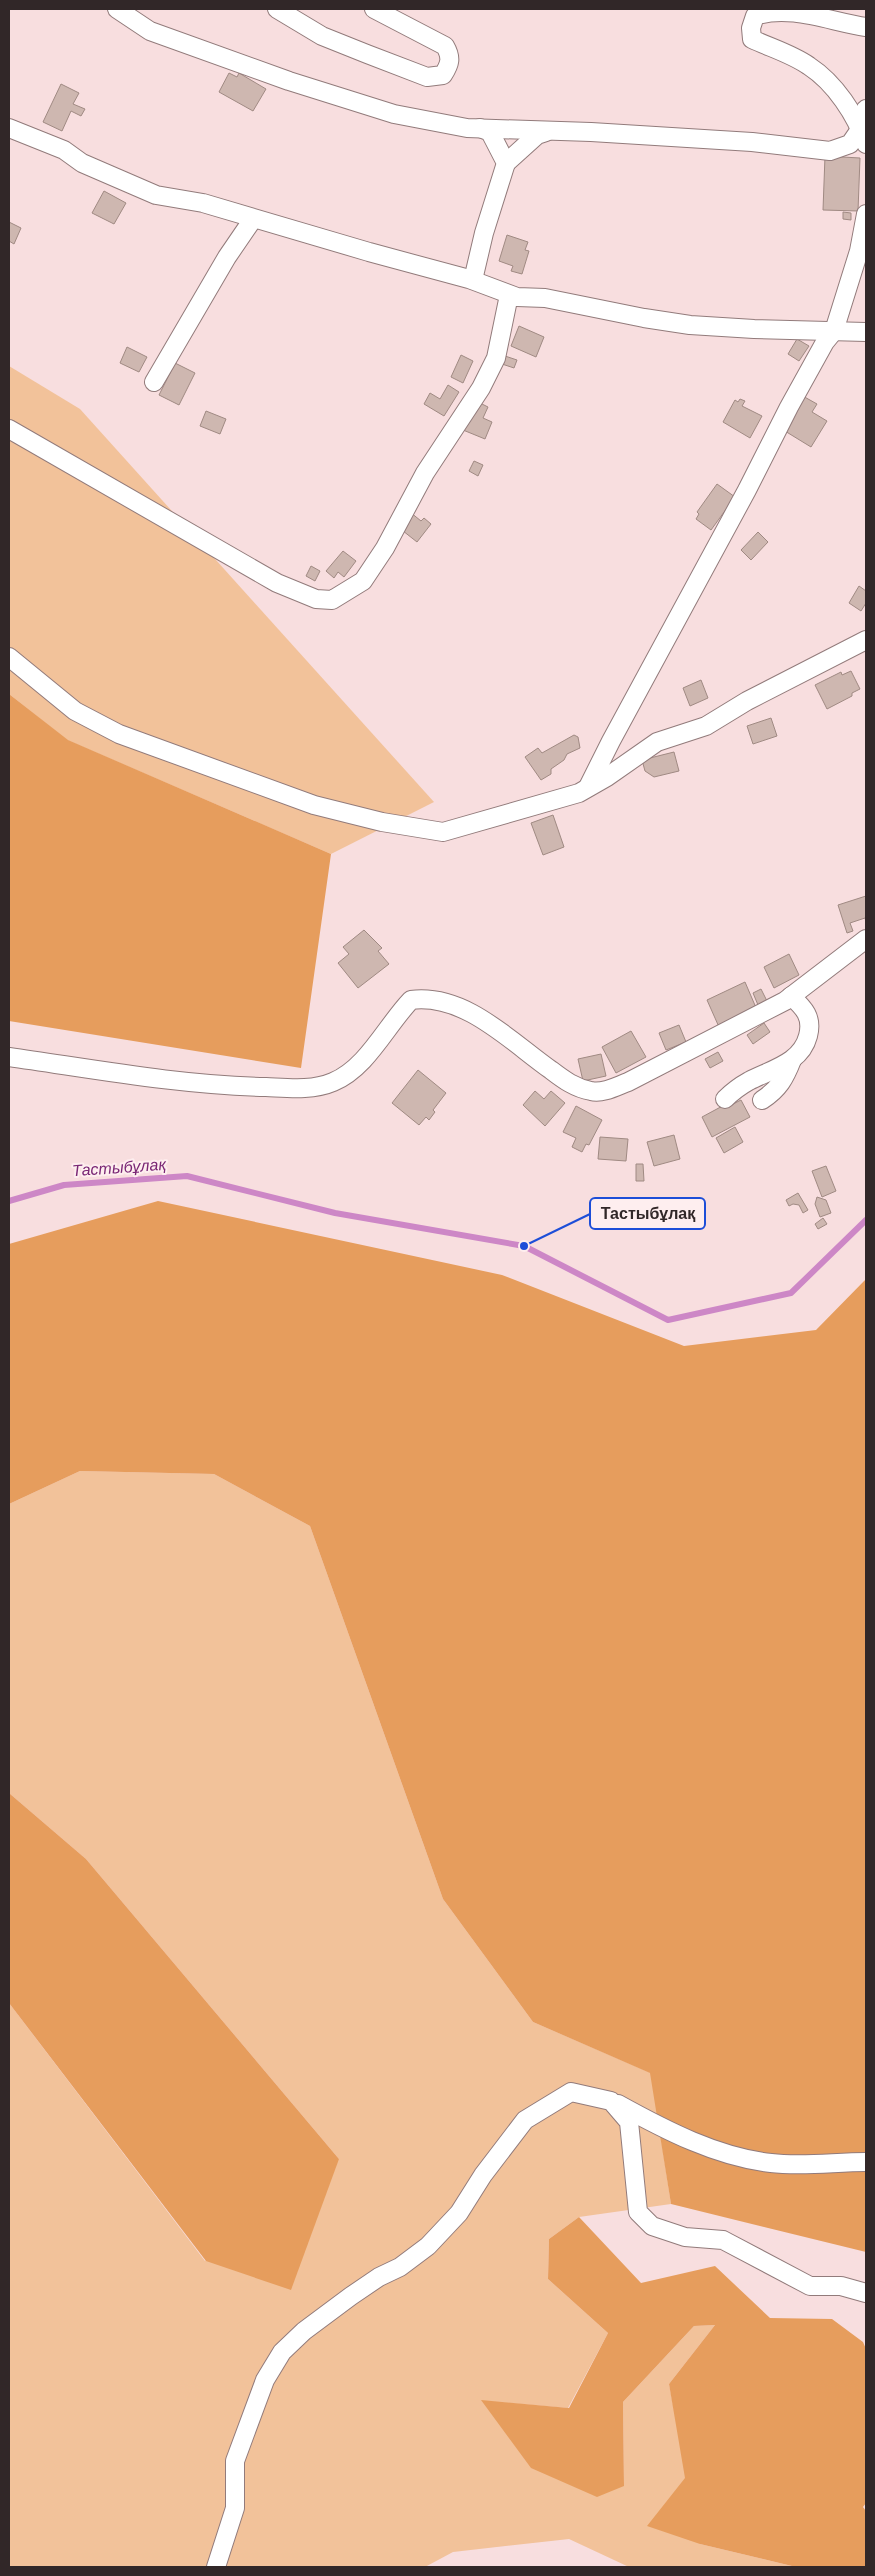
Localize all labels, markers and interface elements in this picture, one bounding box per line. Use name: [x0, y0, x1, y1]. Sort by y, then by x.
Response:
water label: Тастыбұлақ: [72, 1156, 168, 1179]
callout: Тастыбұлақ: [590, 1198, 705, 1229]
text: Тастыбұлақ: [601, 1205, 696, 1222]

